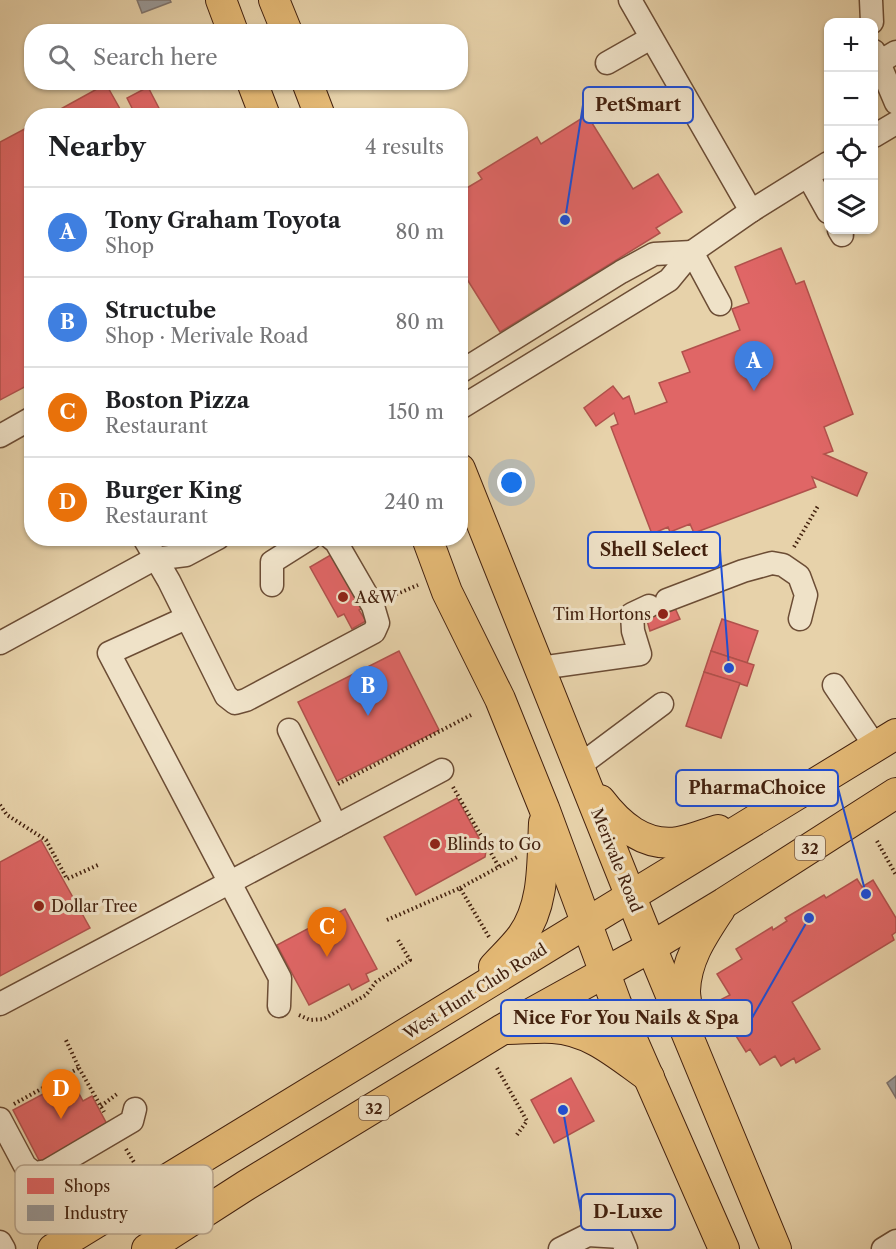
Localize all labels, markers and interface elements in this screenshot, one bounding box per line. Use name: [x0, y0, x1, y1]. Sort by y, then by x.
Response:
map controls: [824, 18, 878, 234]
button: +: [824, 18, 878, 72]
search box: [24, 24, 468, 90]
icon: search: [45, 41, 78, 74]
text: Search here: [93, 44, 218, 71]
button: −: [824, 72, 878, 126]
callout: PetSmart: [583, 87, 693, 123]
text: PetSmart: [595, 94, 682, 116]
button: locate: [824, 126, 878, 180]
text: Nearby: [48, 131, 146, 163]
text: 4 results: [365, 135, 444, 159]
button: layers: [824, 180, 878, 234]
text: Tony Graham Toyota: [105, 207, 341, 234]
text: A: [60, 220, 75, 244]
text: 80 m: [396, 220, 444, 244]
text: Shop: [105, 234, 154, 258]
text: Structube: [105, 297, 216, 324]
text: B: [60, 310, 75, 334]
text: 80 m: [396, 310, 444, 334]
text: Shop · Merivale Road: [105, 324, 308, 348]
pin: A: [734, 342, 774, 391]
text: Boston Pizza: [105, 387, 249, 414]
text: C: [59, 400, 76, 424]
text: 150 m: [388, 400, 444, 424]
text: Restaurant: [105, 414, 208, 438]
your location: [497, 468, 526, 497]
text: Burger King: [105, 477, 242, 504]
text: D: [59, 490, 76, 514]
text: 240 m: [384, 490, 444, 514]
text: Restaurant: [105, 504, 208, 528]
callout: Shell Select: [588, 532, 720, 568]
text: Shell Select: [600, 539, 709, 561]
place label: A&W: [354, 587, 397, 607]
marker: A&W: [336, 590, 350, 604]
place label: Tim Hortons: [553, 604, 651, 624]
marker: Tim Hortons: [656, 607, 670, 621]
pin: B: [348, 666, 388, 716]
callout: PharmaChoice: [676, 770, 838, 806]
text: PharmaChoice: [688, 777, 826, 799]
street label: Merivale Road: [587, 805, 647, 915]
place label: Blinds to Go: [447, 834, 541, 854]
road number: 32: [795, 836, 825, 860]
marker: Blinds to Go: [428, 837, 442, 851]
place label: Dollar Tree: [51, 896, 137, 916]
marker: Dollar Tree: [32, 899, 46, 913]
pin: C: [308, 908, 346, 957]
street label: West Hunt Club Road: [399, 939, 551, 1044]
callout: Nice For You Nails & Spa: [501, 1000, 752, 1036]
text: Nice For You Nails & Spa: [513, 1007, 740, 1029]
pin: D: [42, 1070, 80, 1119]
road number: 32: [359, 1096, 389, 1120]
legend: [15, 1165, 213, 1234]
text: Shops: [64, 1176, 110, 1196]
callout: D-Luxe: [581, 1194, 675, 1230]
text: D-Luxe: [593, 1201, 663, 1223]
text: Industry: [64, 1203, 129, 1223]

